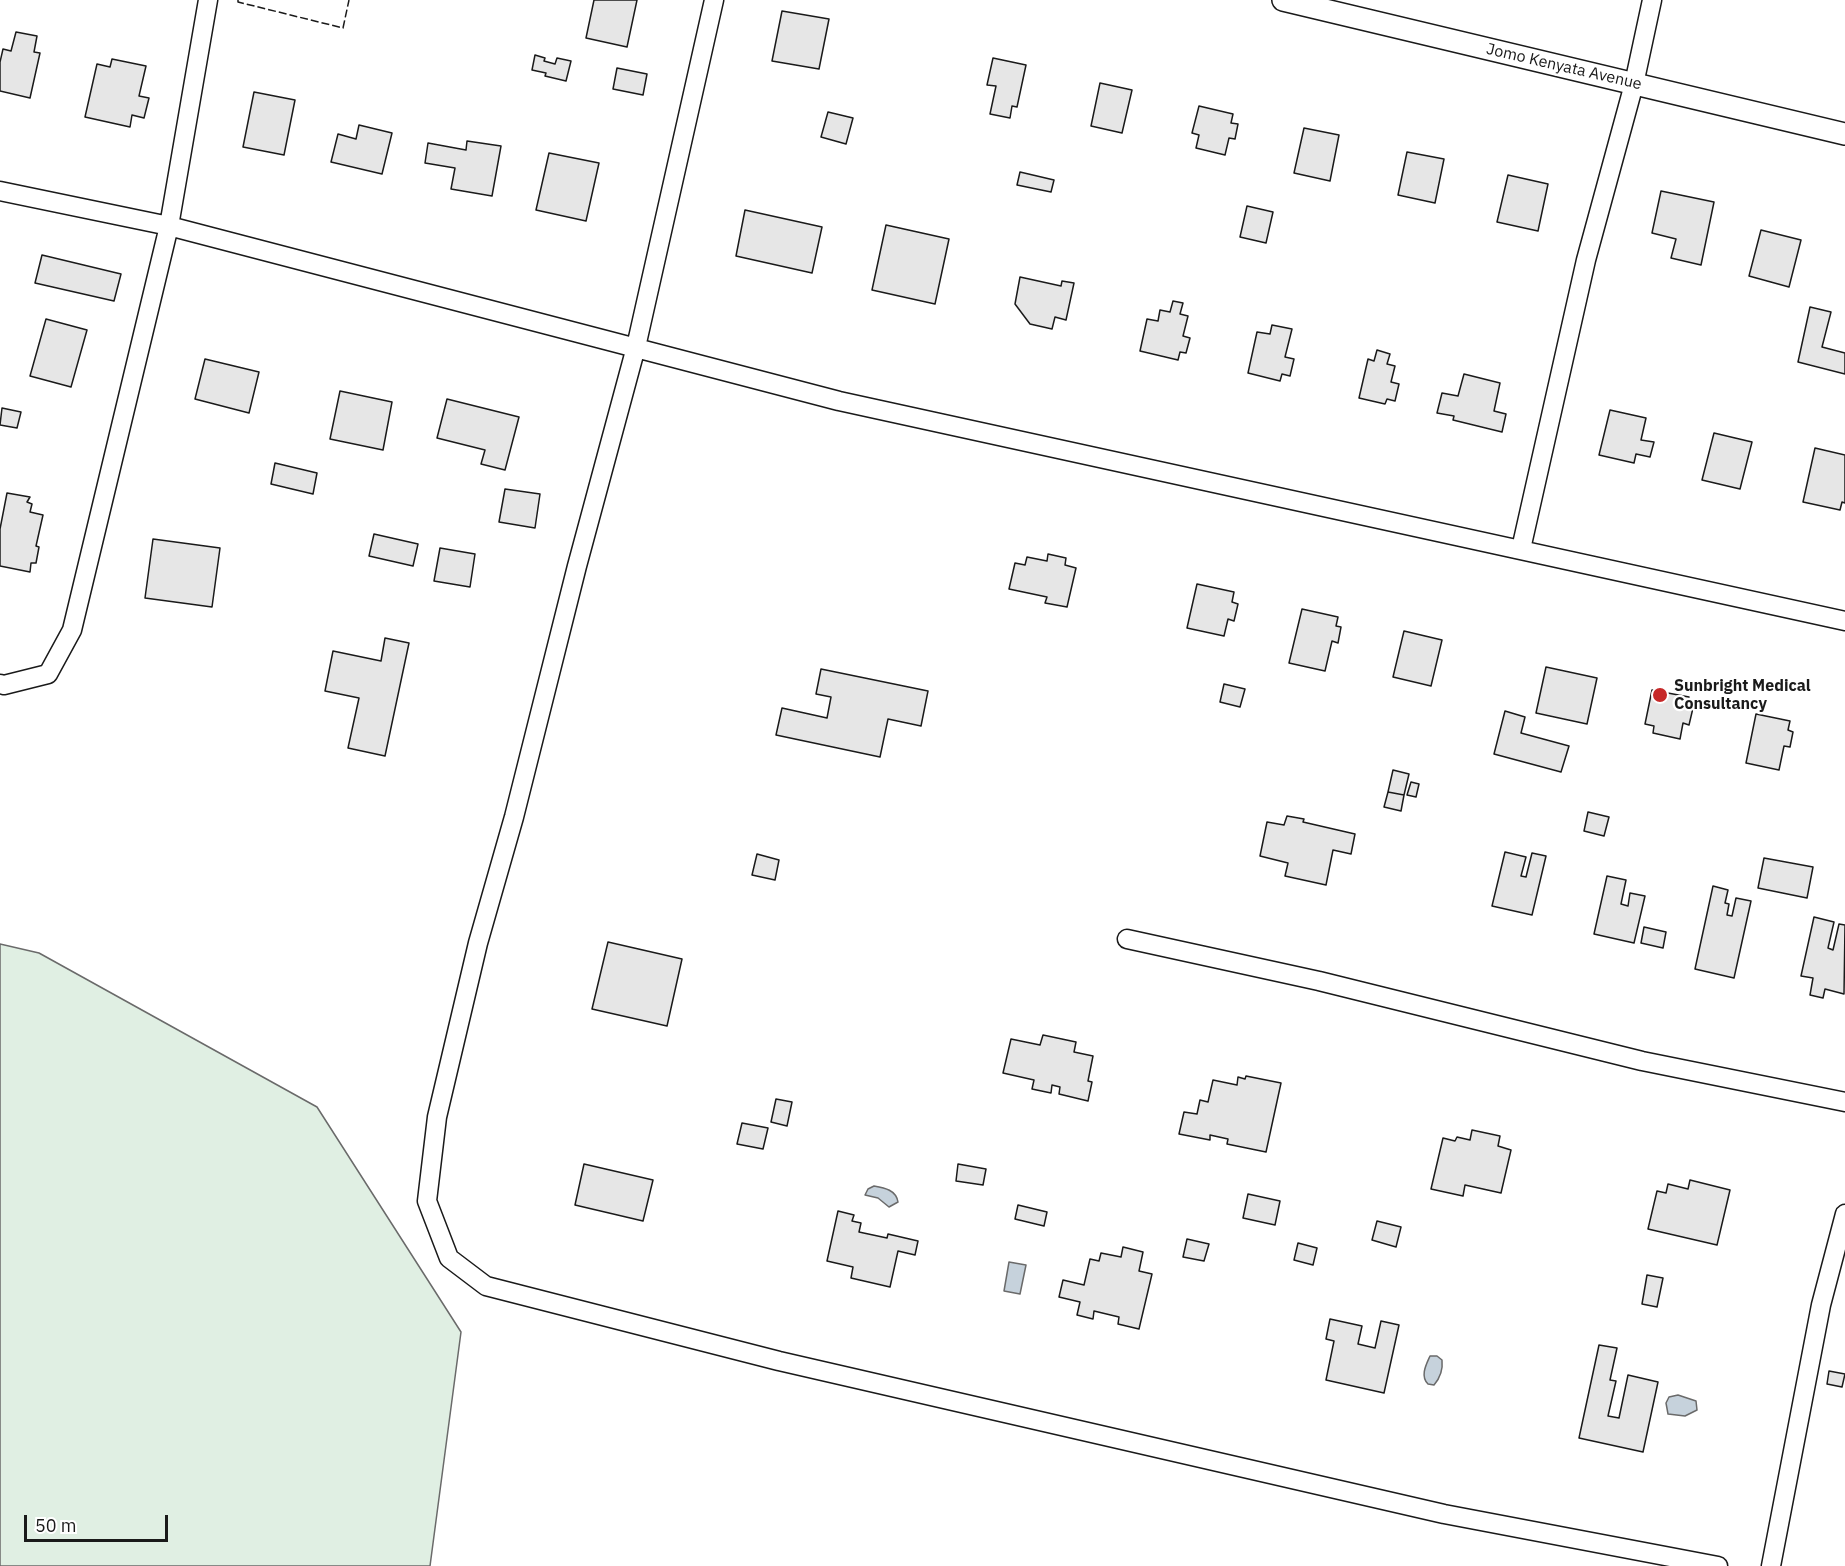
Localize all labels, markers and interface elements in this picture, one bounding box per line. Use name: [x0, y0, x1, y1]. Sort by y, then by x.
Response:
street label: Jomo Kenyata Avenue: [1484, 40, 1644, 94]
place label: Sunbright Medical Consultancy: [1674, 676, 1811, 714]
marker: Sunbright Medical Consultancy: [1651, 686, 1669, 704]
scale bar: [27, 1503, 171, 1541]
text: 50 m: [35, 1514, 77, 1537]

